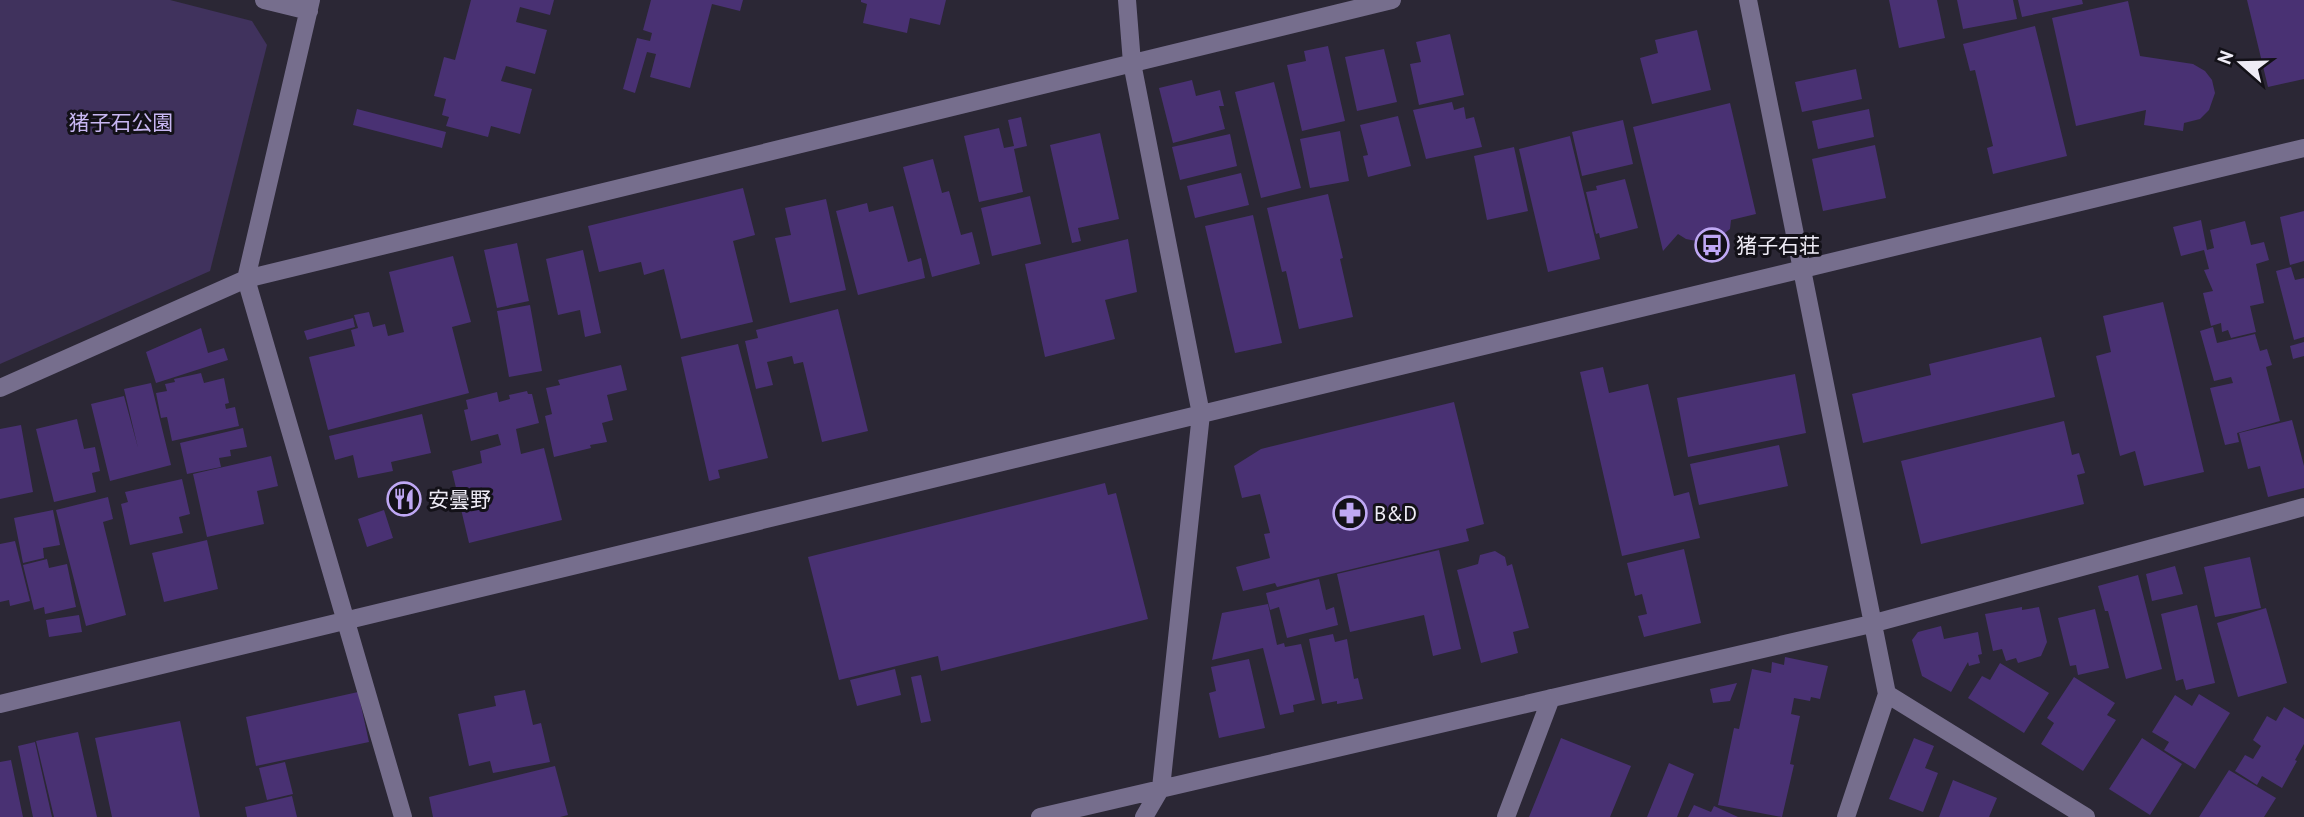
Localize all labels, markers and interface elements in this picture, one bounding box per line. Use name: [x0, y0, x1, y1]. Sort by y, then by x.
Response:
north arrow: [2206, 28, 2276, 98]
text: N: [2212, 47, 2238, 67]
park label: 猪子石公園: [69, 109, 174, 136]
bus stop icon: 猪子石荘: [1693, 226, 1731, 264]
place label: 猪子石荘: [1736, 232, 1820, 259]
restaurant icon: 安曇野: [385, 480, 423, 518]
place label: 安曇野: [428, 486, 491, 513]
pharmacy icon: B&D: [1331, 494, 1369, 532]
place label: B&D: [1374, 500, 1417, 527]

